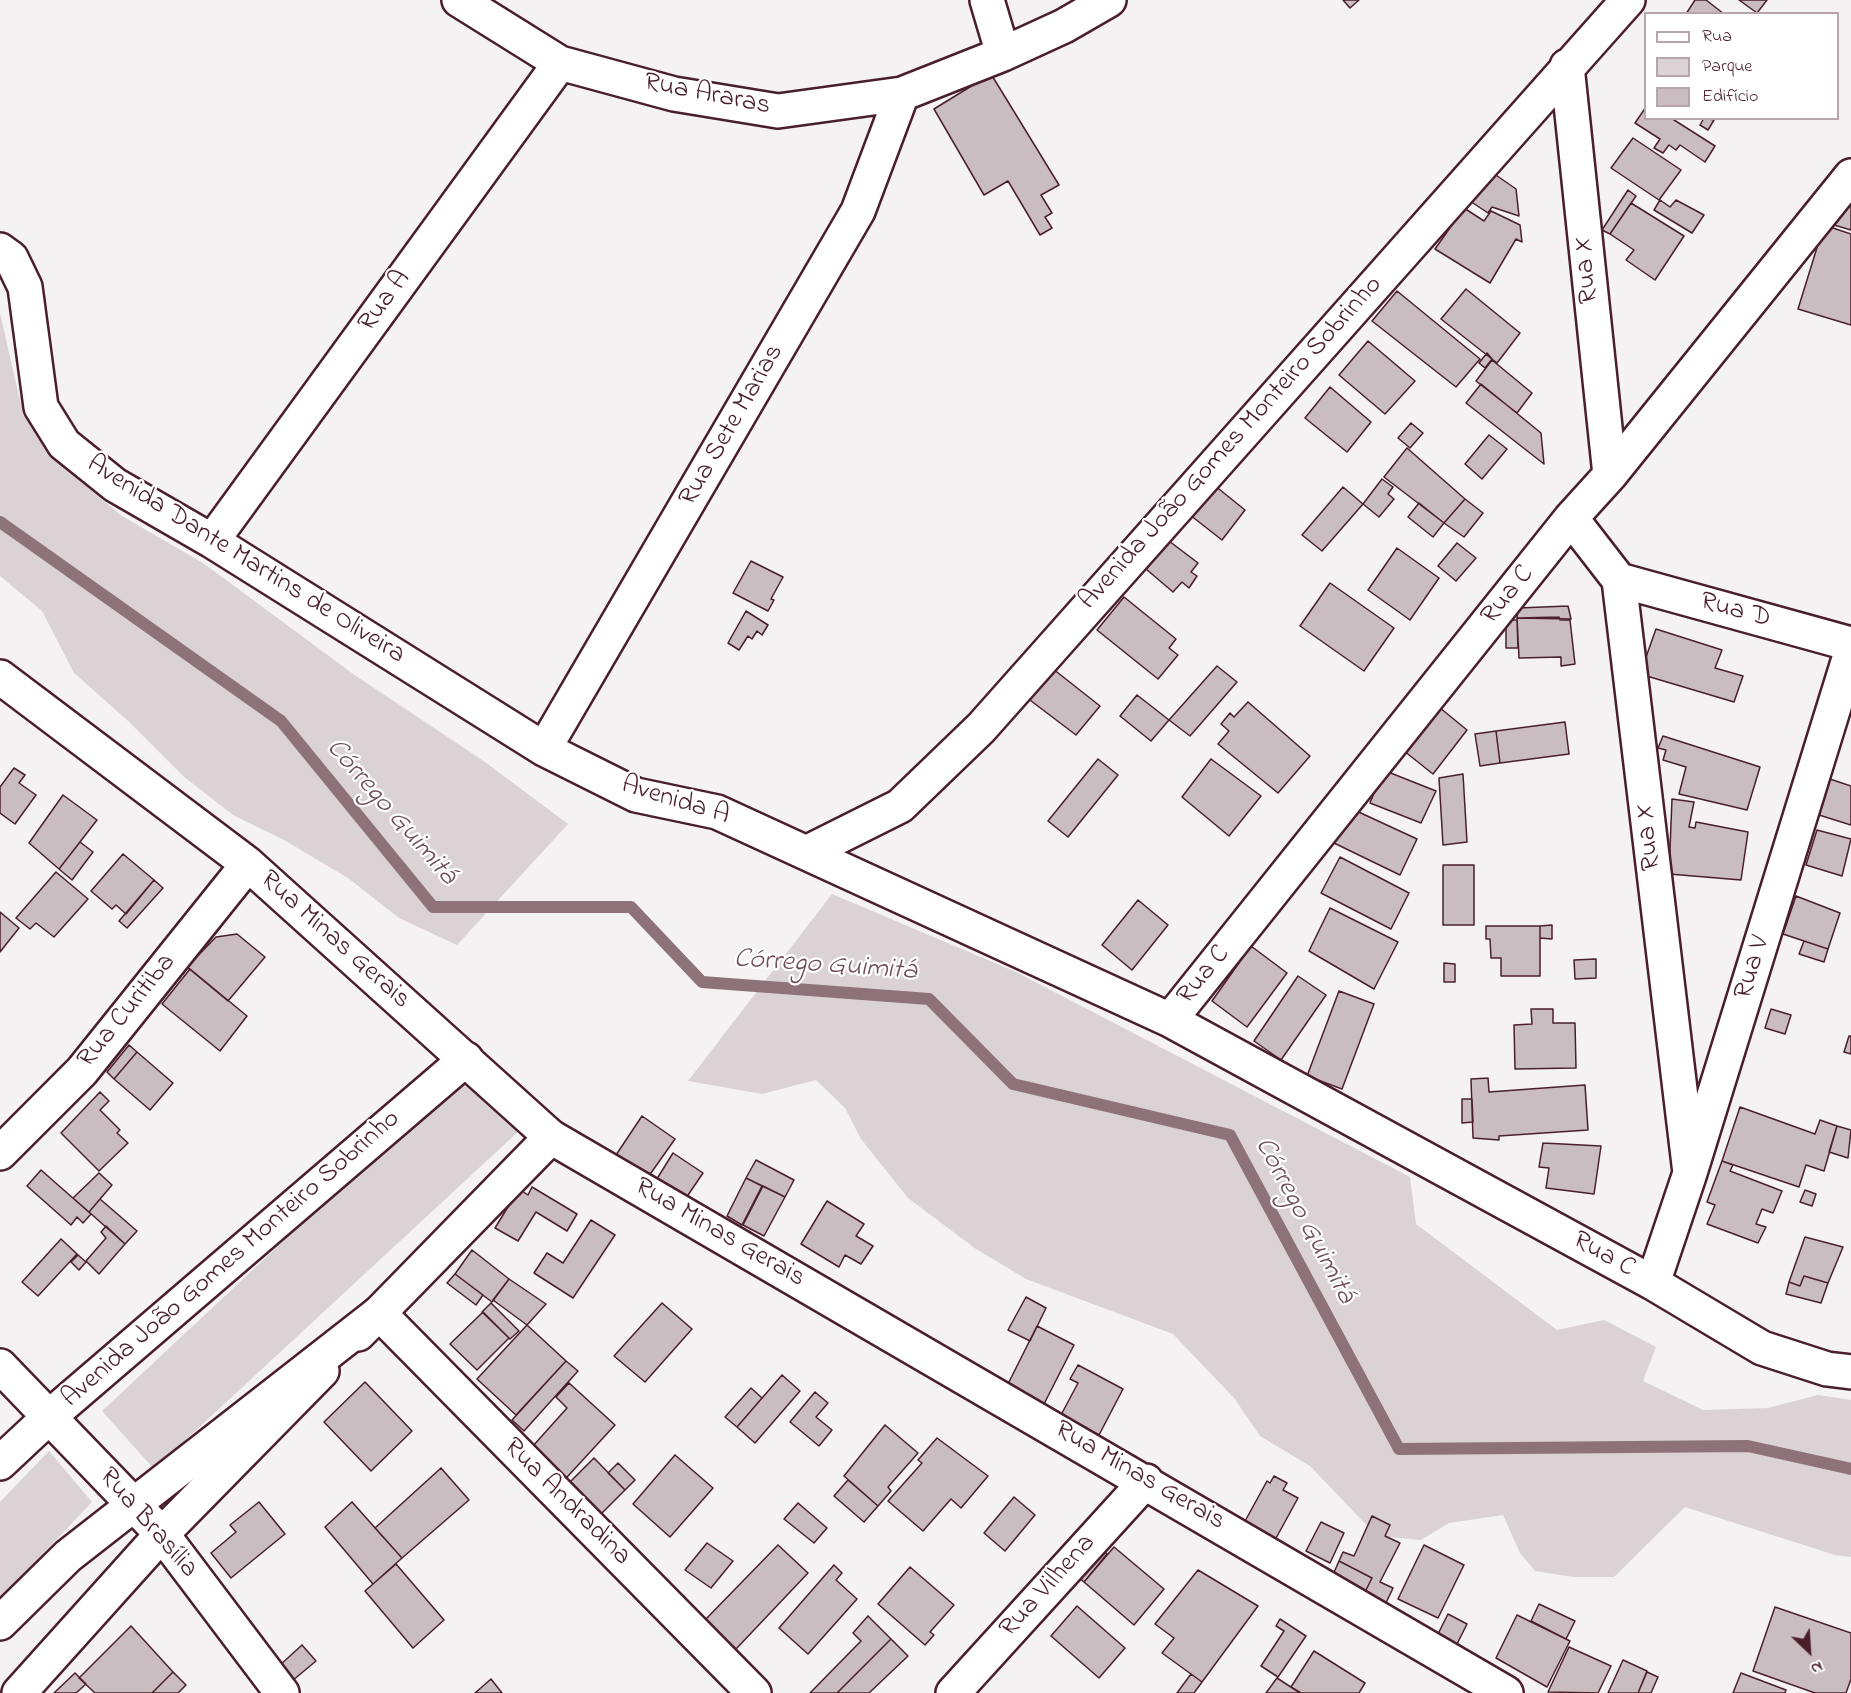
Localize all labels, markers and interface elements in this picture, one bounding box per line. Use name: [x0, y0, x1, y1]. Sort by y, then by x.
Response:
legend: [1644, 12, 1839, 120]
text: Rua: [1702, 24, 1732, 50]
text: Parque: [1702, 54, 1752, 80]
street label: Rua Araras: [641, 68, 773, 124]
text: Edifício: [1702, 84, 1758, 110]
street label: Rua X: [1568, 235, 1608, 305]
street label: Rua A: [353, 265, 419, 339]
street label: Avenida João Gomes Monteiro Sobrinho: [1073, 270, 1391, 618]
street label: Rua Sete Marias: [674, 339, 792, 513]
street label: Avenida Dante Martins de Oliveira: [80, 449, 410, 673]
street label: Rua C: [1476, 560, 1542, 632]
street label: Rua D: [1696, 587, 1774, 637]
water label: Córrego Guimitá: [317, 733, 463, 893]
street label: Avenida A: [617, 770, 733, 834]
street label: Rua X: [1630, 802, 1670, 872]
street label: Rua Minas Gerais: [252, 865, 416, 1017]
street label: Rua V: [1729, 933, 1779, 1003]
street label: Rua C: [1172, 940, 1238, 1012]
water label: Córrego Guimitá: [733, 944, 917, 990]
street label: Rua Curitiba: [72, 948, 184, 1076]
street label: Avenida João Gomes Monteiro Sobrinho: [56, 1104, 408, 1416]
water label: Córrego Guimitá: [1245, 1132, 1361, 1310]
street label: Rua Minas Gerais: [628, 1172, 810, 1296]
street label: Rua C: [1566, 1226, 1640, 1286]
street label: Rua Minas Gerais: [1048, 1415, 1230, 1539]
street label: Rua Andradina: [495, 1432, 637, 1574]
street label: Rua Brasília: [90, 1462, 204, 1586]
street label: Rua Vilhena: [994, 1529, 1104, 1645]
north arrow: [1779, 1621, 1839, 1681]
text: N: [1807, 1654, 1827, 1680]

